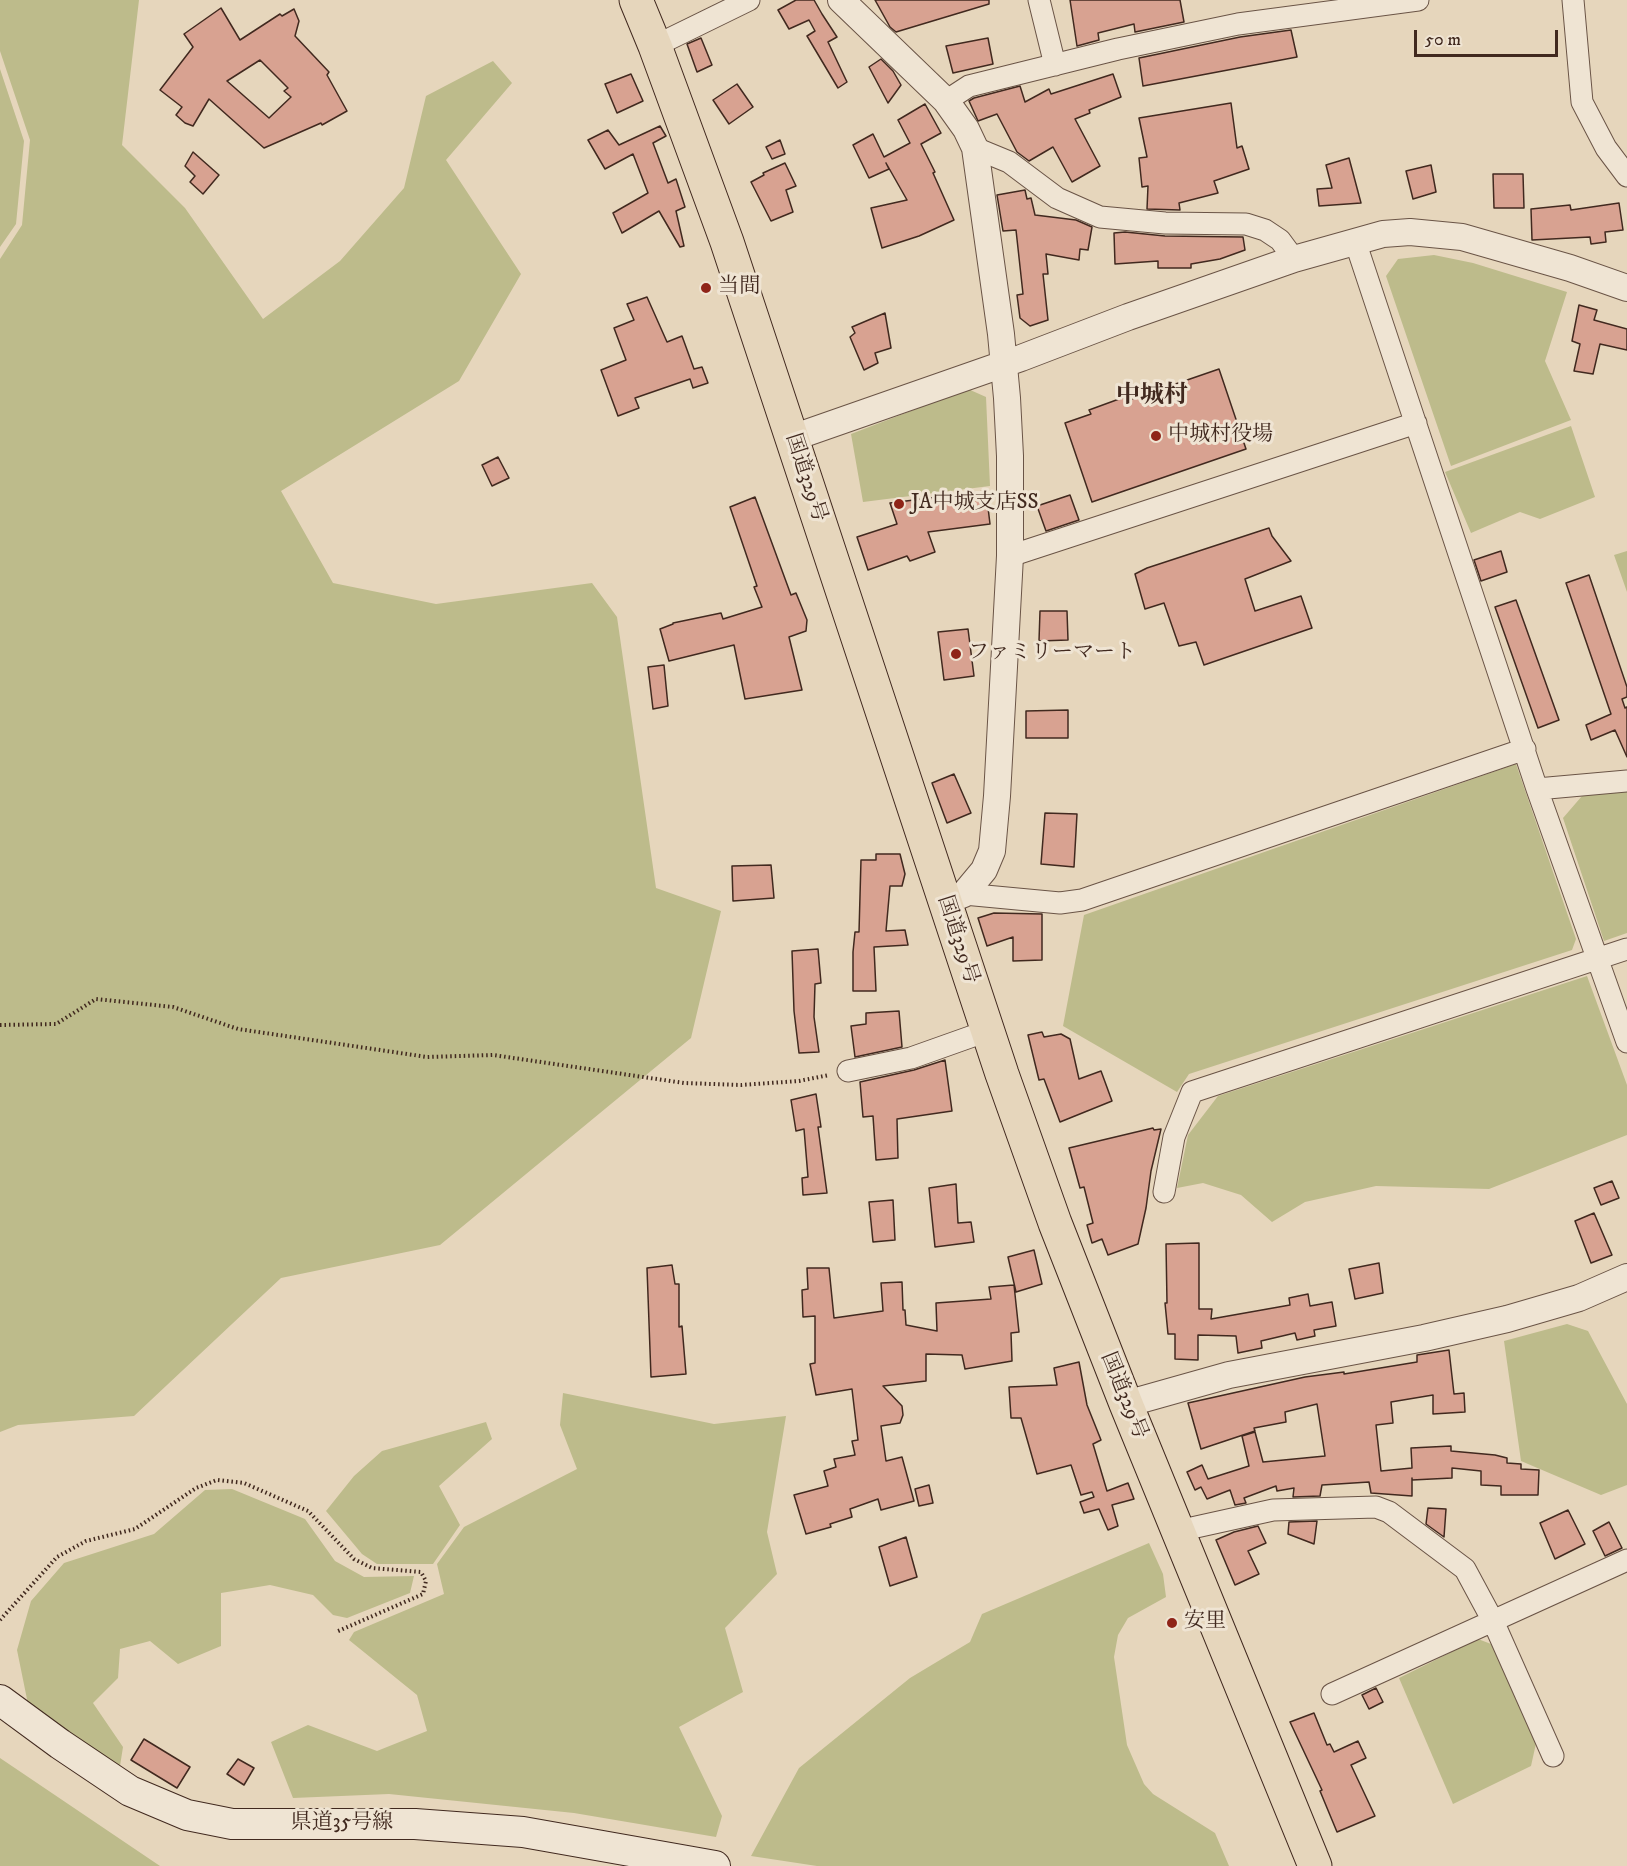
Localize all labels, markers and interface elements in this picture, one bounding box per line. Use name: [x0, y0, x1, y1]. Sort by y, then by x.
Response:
scale bar: [1417, 18, 1561, 56]
text: 50 m: [1425, 29, 1461, 51]
place label: 当間: [718, 275, 760, 301]
marker: 当間: [699, 281, 713, 295]
district label: 中城村: [1116, 383, 1188, 411]
place label: 中城村役場: [1168, 423, 1273, 449]
marker: 中城村役場: [1149, 429, 1163, 443]
street label: 国道329号: [779, 431, 831, 525]
place label: JA中城支店SS: [911, 491, 1038, 517]
marker: JA中城支店SS: [892, 497, 906, 511]
place label: ファミリーマート: [968, 641, 1136, 667]
marker: ファミリーマート: [949, 647, 963, 661]
street label: 国道329号: [931, 893, 983, 987]
street label: 国道329号: [1094, 1349, 1152, 1443]
place label: 安里: [1184, 1610, 1226, 1636]
marker: 安里: [1165, 1616, 1179, 1630]
street label: 県道35号線: [291, 1811, 393, 1837]

